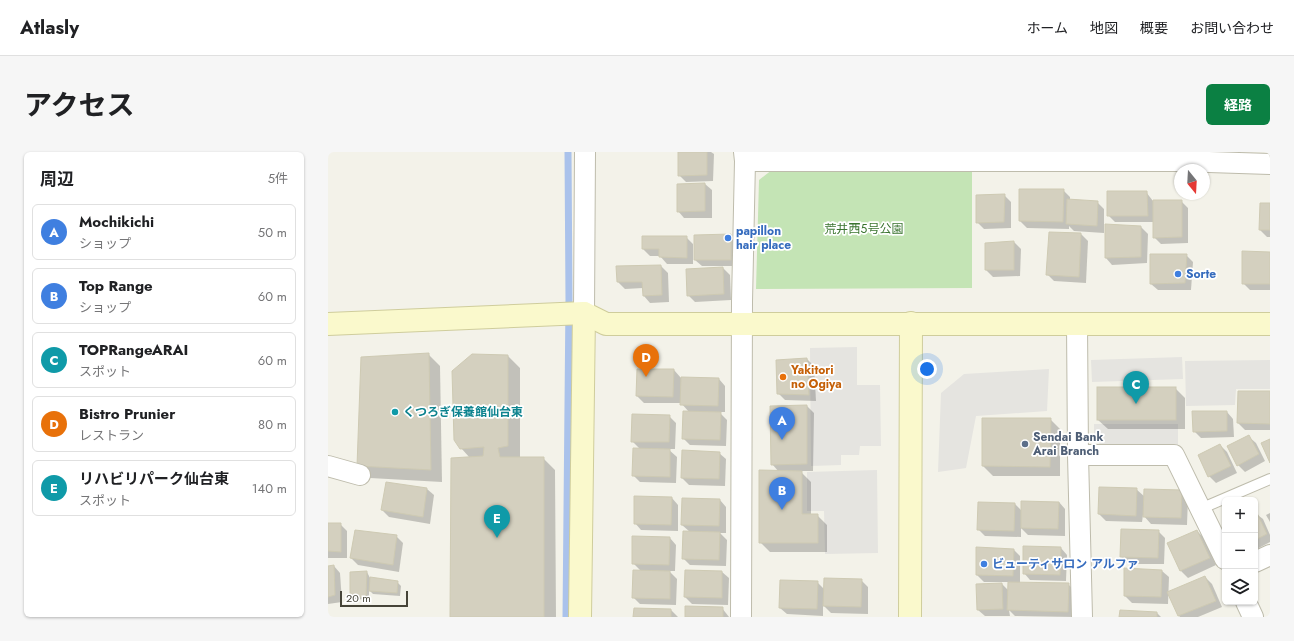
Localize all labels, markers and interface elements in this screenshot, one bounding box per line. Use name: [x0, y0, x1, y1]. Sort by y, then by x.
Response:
text: Atlasly: [20, 14, 79, 41]
text: ホーム: [1026, 18, 1068, 38]
text: 地図: [1090, 18, 1118, 38]
text: 概要: [1140, 18, 1168, 38]
text: お問い合わせ: [1190, 18, 1274, 38]
button: 経路: [1206, 84, 1270, 125]
text: アクセス: [24, 85, 135, 126]
north arrow: [1174, 164, 1210, 200]
text: 周辺: [40, 167, 74, 191]
text: 5件: [268, 169, 288, 188]
text: Mochikichi: [79, 211, 154, 233]
park label: 荒井西5号公園: [825, 220, 903, 238]
place label: papillon hair place: [736, 222, 791, 254]
text: A: [49, 223, 59, 242]
text: 50 m: [258, 223, 287, 242]
marker: papillon hair place: [723, 233, 733, 243]
text: ショップ: [79, 234, 131, 253]
place label: Sorte: [1186, 265, 1216, 283]
marker: Sorte: [1173, 269, 1183, 279]
text: Top Range: [79, 275, 153, 297]
text: B: [50, 287, 58, 306]
text: 60 m: [258, 287, 287, 306]
text: ショップ: [79, 298, 131, 317]
text: TOPRangeARAI: [79, 339, 188, 361]
pin: D: [633, 344, 659, 377]
text: C: [49, 351, 59, 370]
text: 60 m: [258, 351, 287, 370]
your location: [917, 359, 937, 379]
place label: Yakitori no Ogiya: [790, 361, 842, 393]
text: スポット: [79, 362, 131, 381]
pin: C: [1123, 371, 1149, 404]
marker: Yakitori no Ogiya: [778, 372, 788, 382]
text: Bistro Prunier: [79, 403, 175, 425]
place label: くつろぎ保養館仙台東: [403, 403, 523, 421]
marker: くつろぎ保養館仙台東: [390, 407, 400, 417]
pin: A: [769, 407, 795, 440]
text: D: [49, 415, 59, 434]
text: 80 m: [258, 415, 287, 434]
text: レストラン: [79, 426, 144, 445]
place label: Sendai Bank Arai Branch: [1032, 428, 1103, 460]
marker: Sendai Bank Arai Branch: [1020, 439, 1030, 449]
text: リハビリパーク仙台東: [79, 468, 229, 490]
pin: B: [769, 477, 795, 510]
text: E: [50, 479, 58, 498]
text: 140 m: [252, 479, 287, 498]
text: スポット: [79, 491, 131, 510]
map controls: [1222, 497, 1258, 605]
button: +: [1222, 497, 1258, 533]
pin: E: [484, 505, 510, 538]
button: −: [1222, 533, 1258, 569]
place label: ビューティサロン アルファ: [992, 555, 1139, 573]
marker: ビューティサロン アルファ: [979, 559, 989, 569]
button: layers: [1222, 569, 1258, 605]
scale bar: [340, 589, 408, 608]
text: 20 m: [346, 590, 371, 606]

